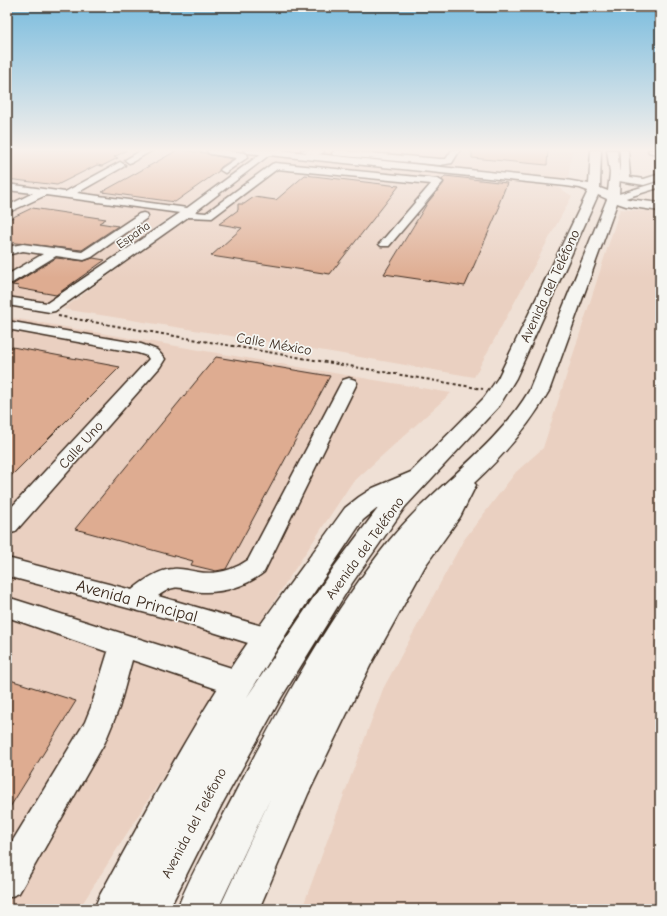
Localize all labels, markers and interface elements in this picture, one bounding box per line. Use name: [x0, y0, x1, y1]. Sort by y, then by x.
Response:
street label: España: [114, 218, 152, 252]
street label: Avenida del Teléfono: [516, 227, 584, 345]
street label: Calle México: [235, 329, 313, 359]
street label: Calle Uno: [55, 418, 107, 472]
street label: Avenida del Teléfono: [322, 493, 408, 603]
street label: Avenida Principal: [74, 576, 200, 626]
street label: Avenida del Teléfono: [158, 765, 230, 881]

